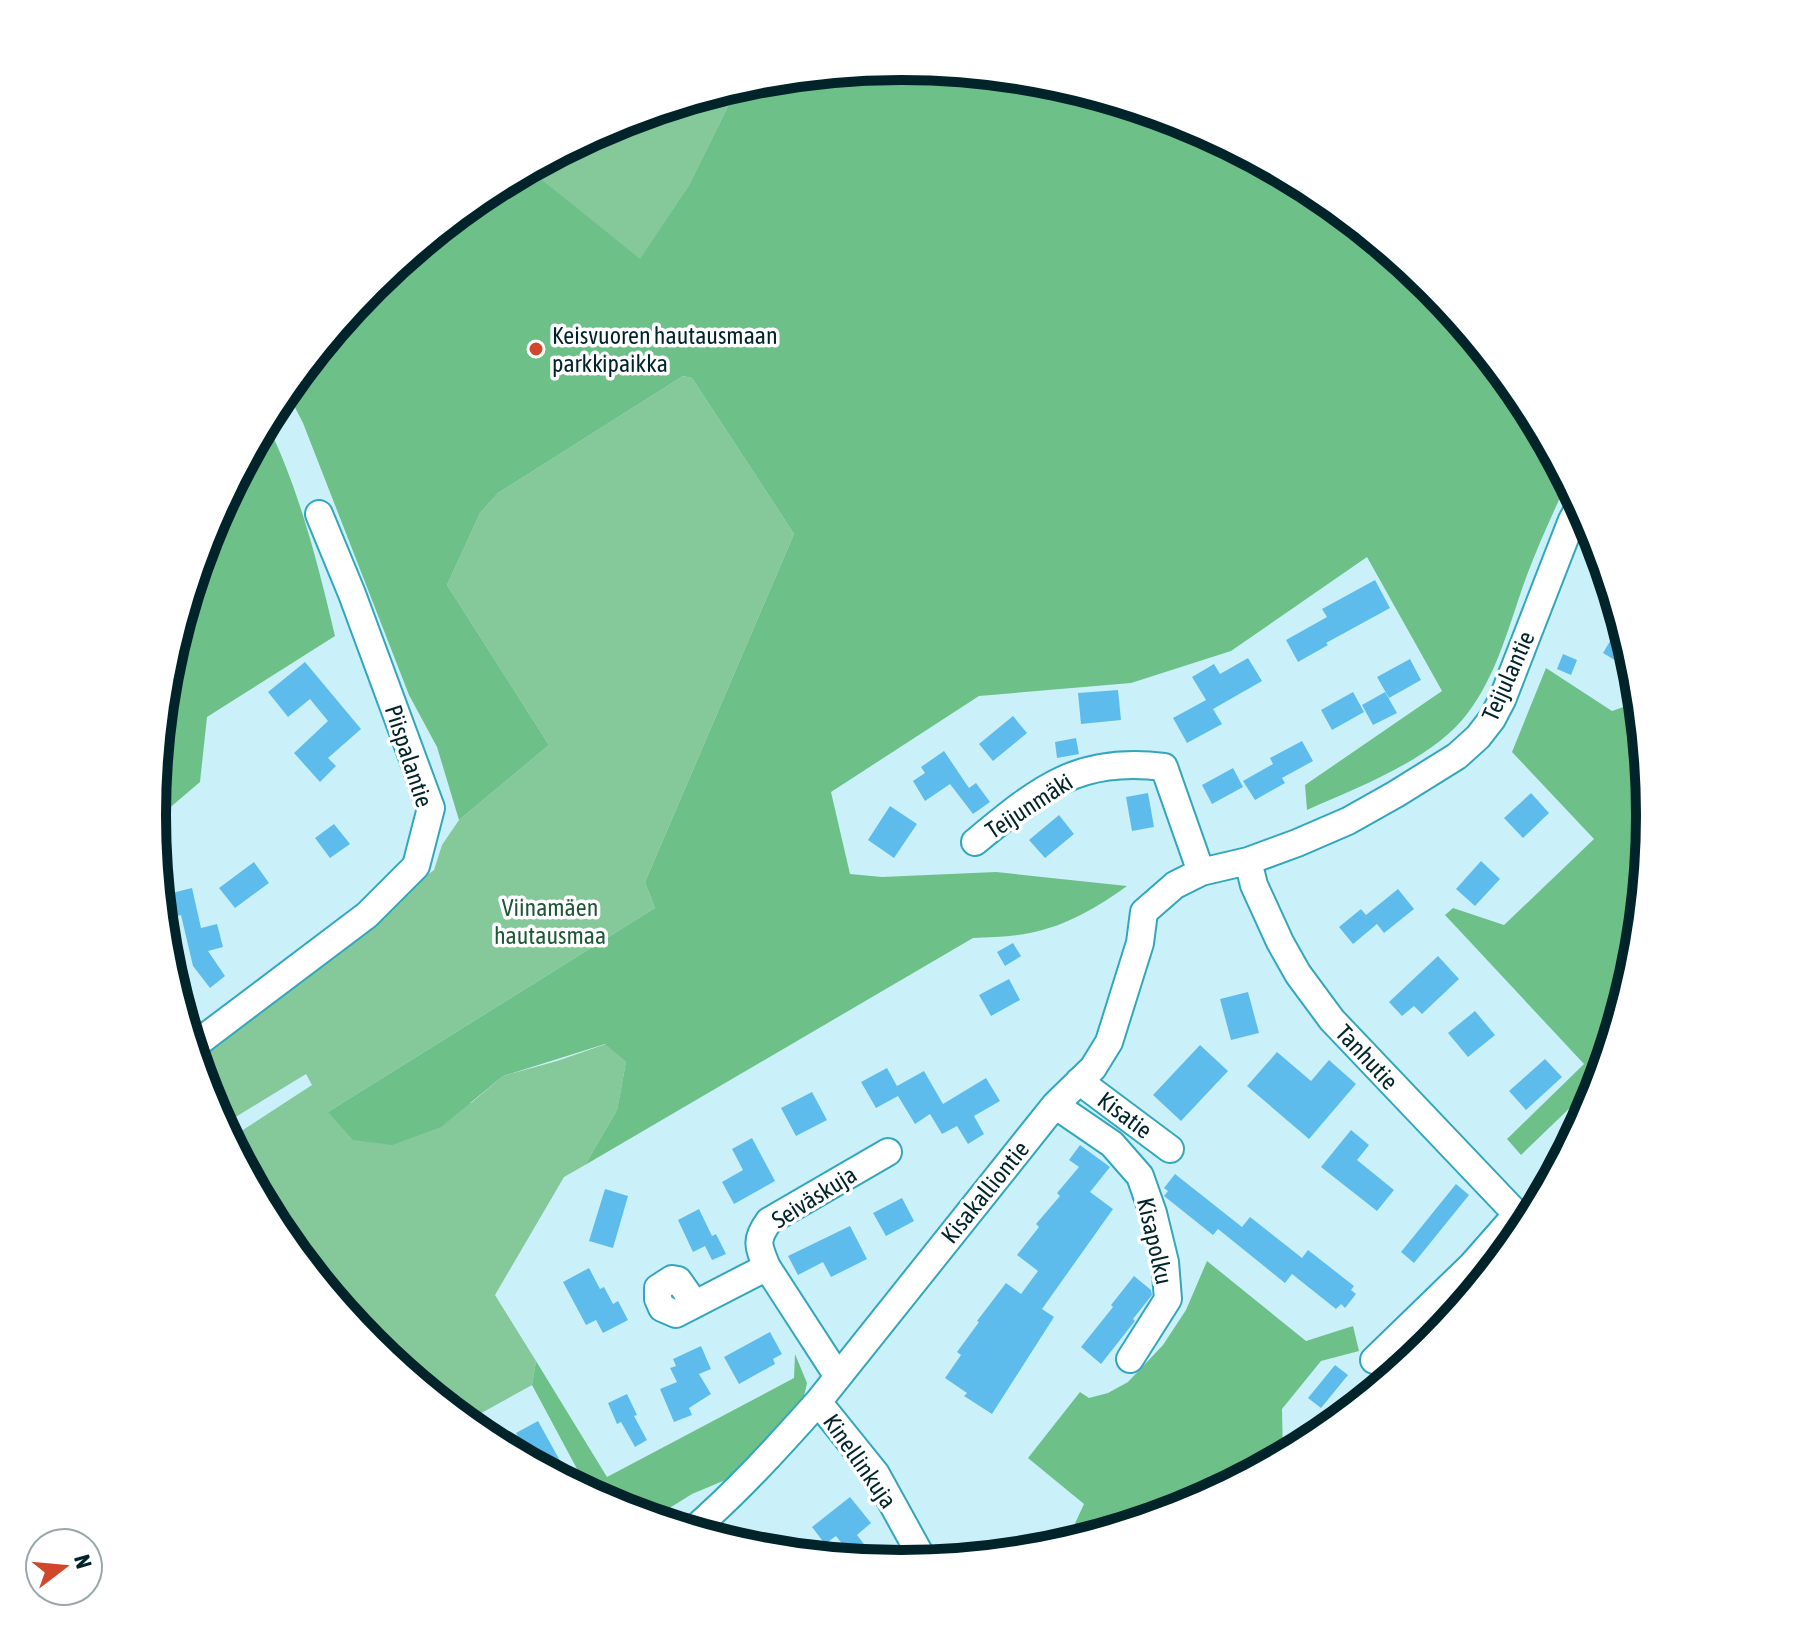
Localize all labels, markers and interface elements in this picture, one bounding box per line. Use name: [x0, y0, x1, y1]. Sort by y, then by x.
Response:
place label: Keisvuoren hautausmaan parkkipaikka: [552, 322, 778, 377]
marker: Keisvuoren hautausmaan parkkipaikka: [527, 340, 545, 358]
street label: Teijulantie: [1476, 627, 1540, 725]
street label: Piispalantie: [380, 702, 438, 810]
street label: Teijunmäki: [981, 768, 1077, 844]
park label: Viinamäen hautausmaa: [494, 894, 606, 949]
street label: Tanhutie: [1330, 1019, 1404, 1095]
street label: Kisatie: [1093, 1086, 1157, 1144]
street label: Kisakalliontie: [936, 1136, 1034, 1248]
street label: Seiväskuja: [767, 1160, 861, 1234]
street label: Kisapolku: [1132, 1195, 1178, 1287]
street label: Kinellinkuja: [818, 1409, 902, 1513]
north arrow: [24, 1527, 104, 1607]
text: N: [69, 1552, 98, 1571]

